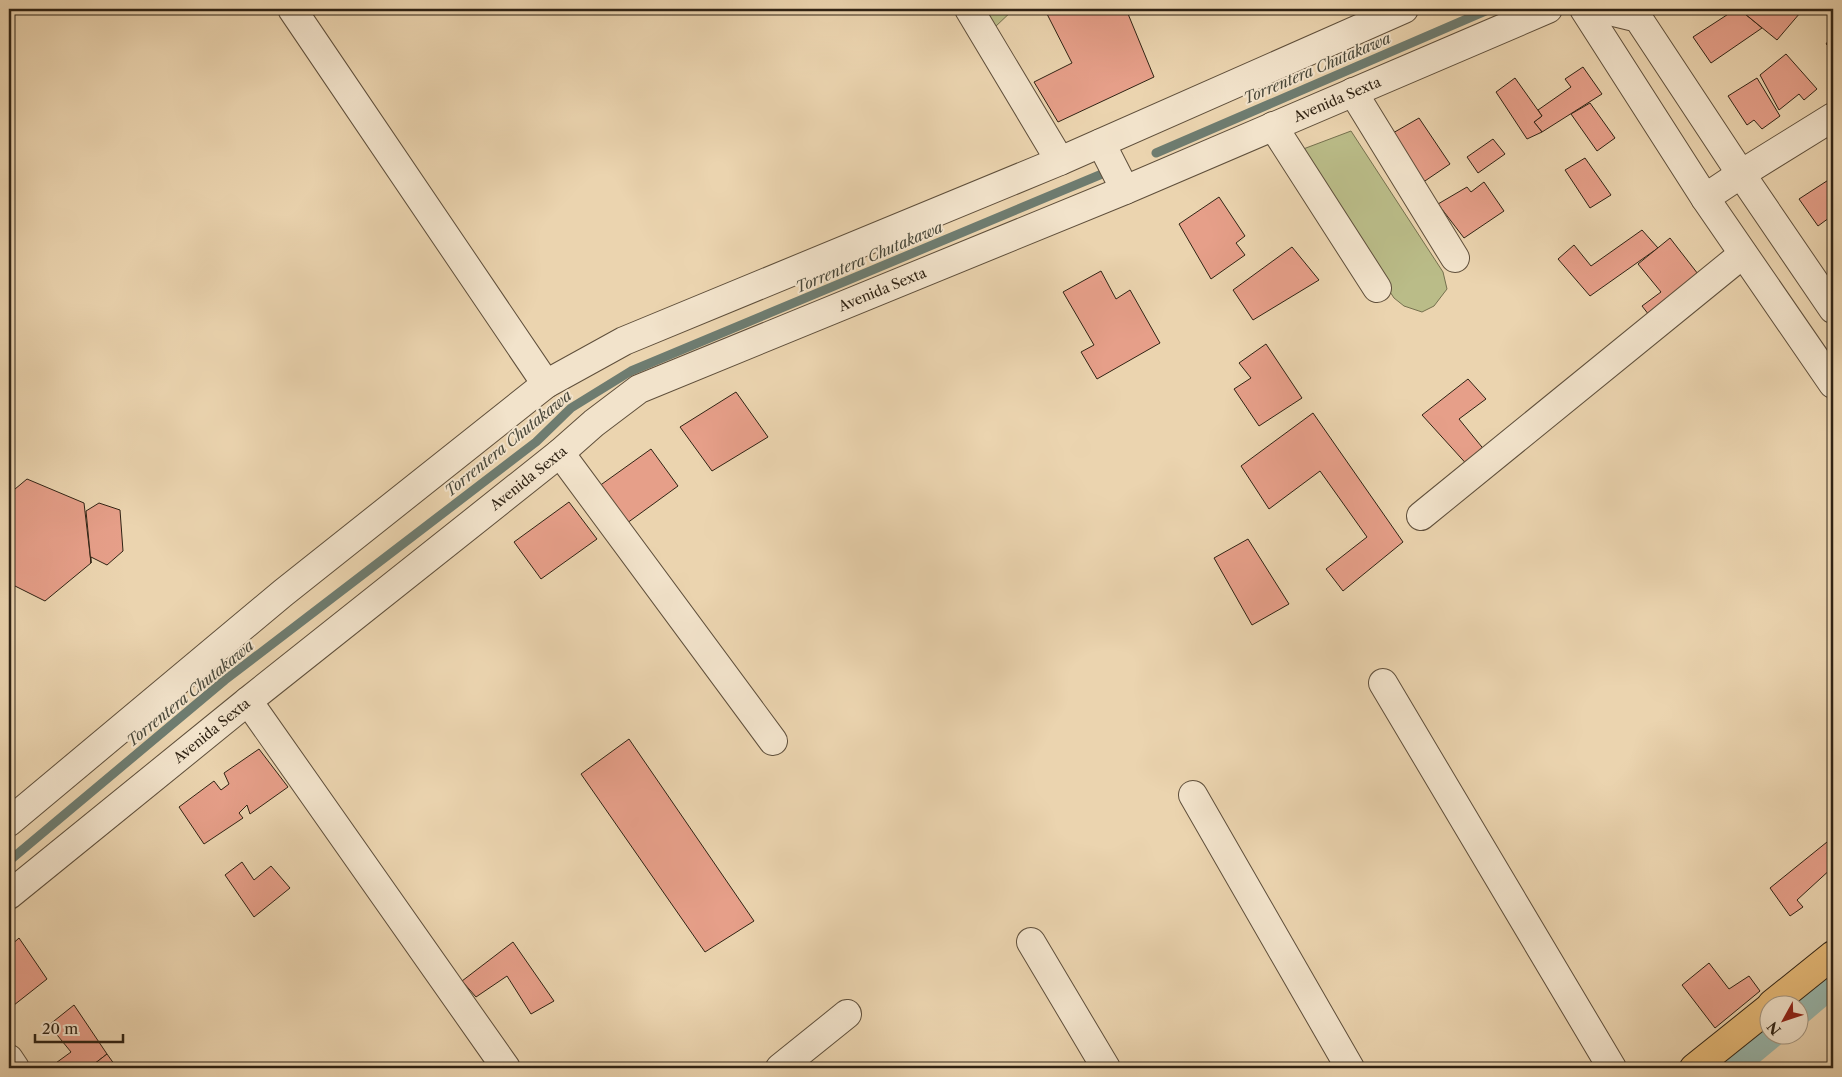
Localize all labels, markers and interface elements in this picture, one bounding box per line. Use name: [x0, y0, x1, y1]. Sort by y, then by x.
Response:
water label: Torrentera Chutakawa: [1240, 28, 1394, 108]
street label: Avenida Sexta: [1290, 72, 1384, 126]
water label: Torrentera Chutakawa: [792, 217, 946, 297]
street label: Avenida Sexta: [835, 263, 929, 316]
water label: Torrentera Chutakawa: [440, 386, 576, 500]
street label: Avenida Sexta: [485, 442, 571, 515]
water label: Torrentera Chutakawa: [122, 636, 258, 750]
street label: Avenida Sexta: [169, 694, 254, 768]
north arrow: [1760, 994, 1810, 1044]
scale bar: [35, 1012, 122, 1044]
text: N: [1763, 1018, 1785, 1039]
text: 20 m: [42, 1019, 78, 1038]

